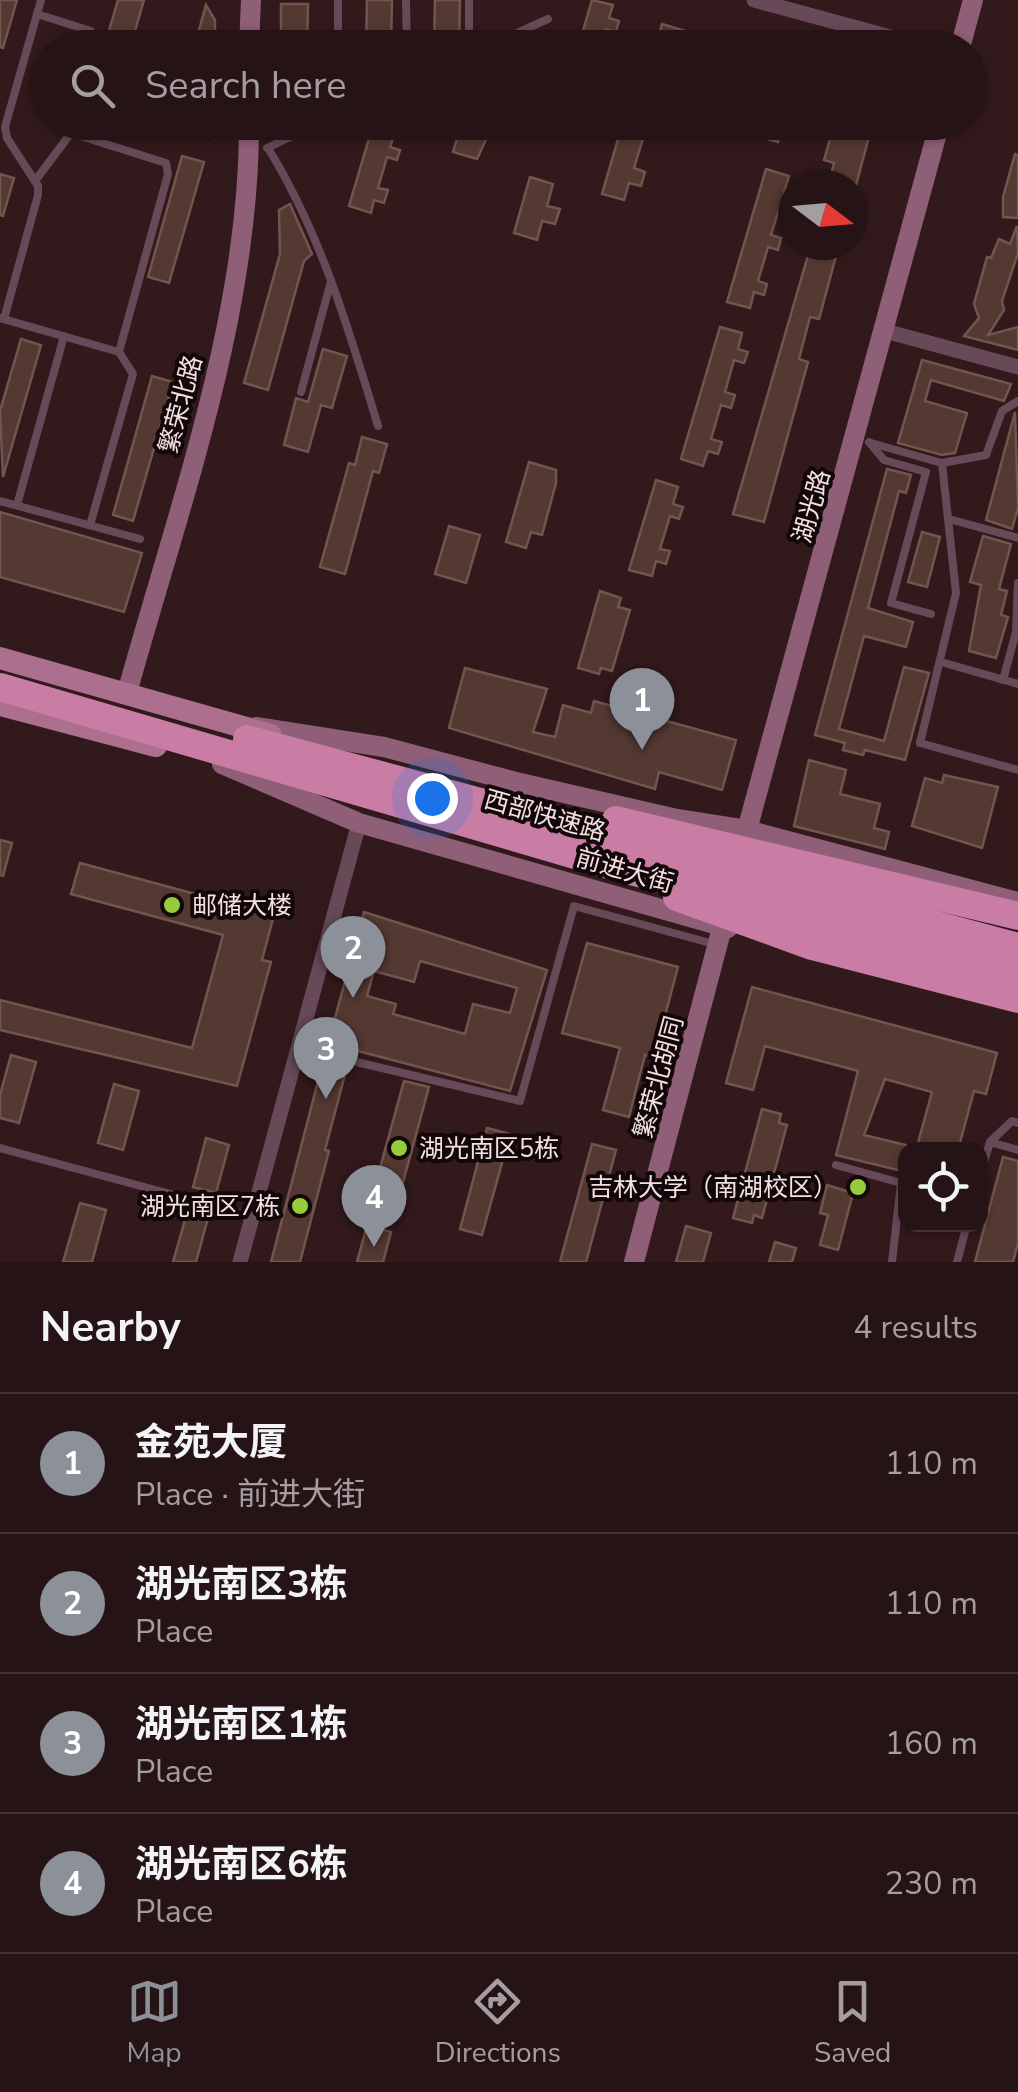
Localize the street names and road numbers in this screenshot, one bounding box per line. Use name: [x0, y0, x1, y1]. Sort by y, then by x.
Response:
street label: 繁荣北路: [152, 352, 210, 457]
street label: 湖光路: [785, 466, 839, 547]
street label: 西部快速路: [480, 782, 609, 850]
street label: 前进大街: [572, 841, 677, 901]
street label: 繁荣北胡同: [626, 1012, 692, 1142]

